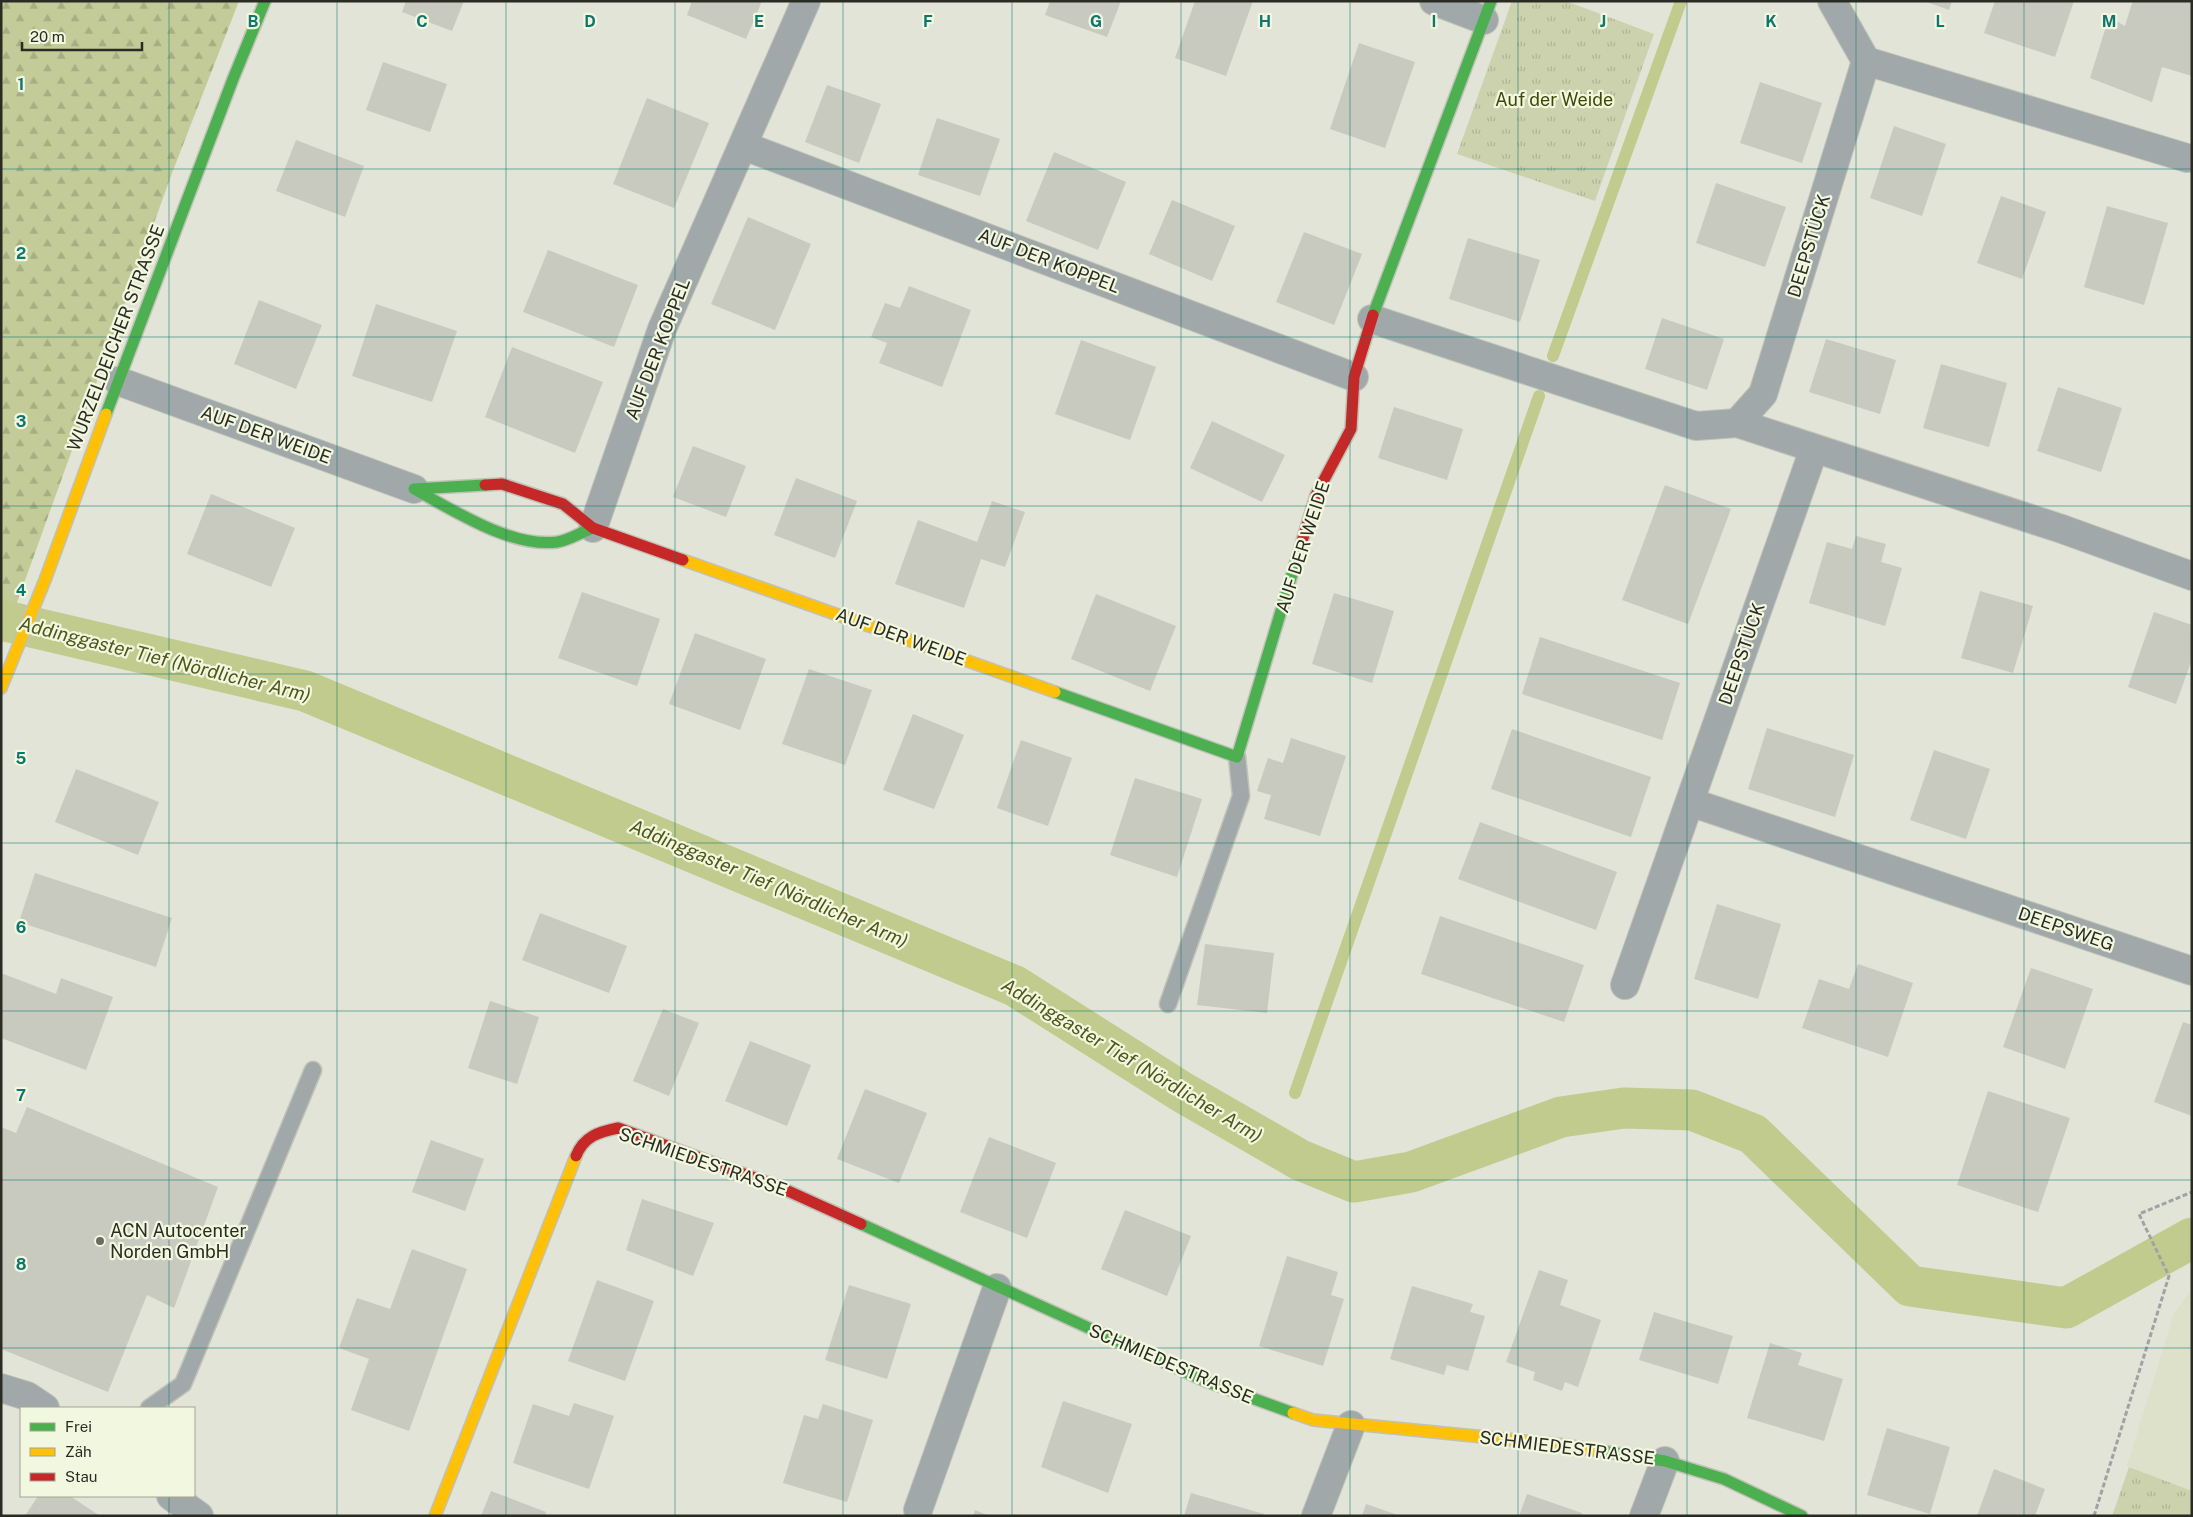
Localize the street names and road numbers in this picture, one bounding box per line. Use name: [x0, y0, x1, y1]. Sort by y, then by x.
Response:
street label: DEEPSTÜCK: [1782, 192, 1834, 300]
street label: WURZELDEICHER STRASSE: [63, 222, 168, 454]
street label: AUF DER KOPPEL: [975, 224, 1123, 297]
street label: AUF DER KOPPEL: [621, 275, 694, 423]
street label: AUF DER WEIDE: [198, 401, 334, 468]
street label: AUF DER WEIDE: [1271, 478, 1334, 615]
street label: DEEPSTÜCK: [1713, 600, 1769, 708]
street label: AUF DER WEIDE: [833, 603, 969, 670]
street label: DEEPSWEG: [2016, 902, 2117, 955]
street label: SCHMIEDESTRASSE: [616, 1123, 790, 1200]
street label: SCHMIEDESTRASSE: [1086, 1319, 1257, 1408]
street label: SCHMIEDESTRASSE: [1478, 1426, 1656, 1469]

